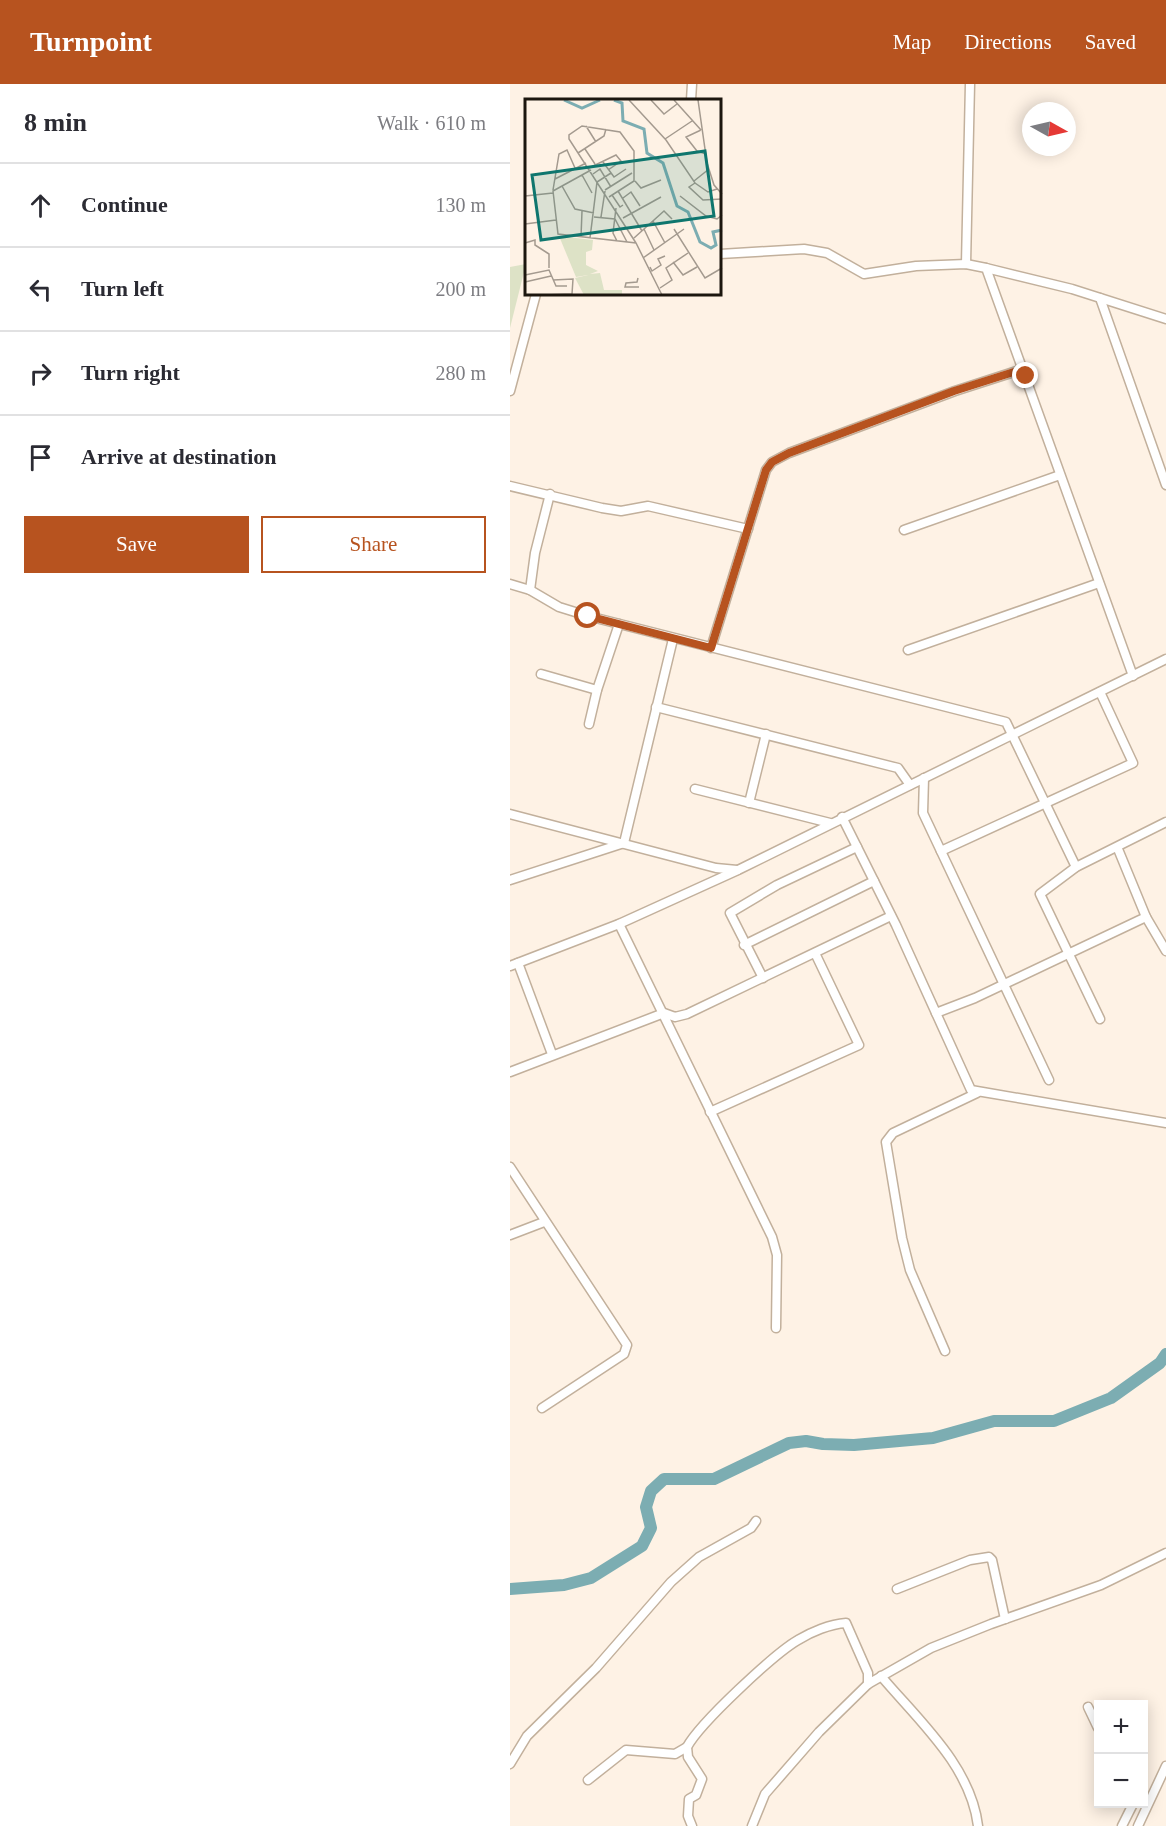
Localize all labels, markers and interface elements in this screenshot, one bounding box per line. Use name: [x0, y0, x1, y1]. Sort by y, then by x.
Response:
text: Turnpoint: [30, 26, 152, 57]
text: Map: [893, 30, 931, 54]
text: Directions: [964, 30, 1052, 54]
text: Saved: [1085, 30, 1136, 54]
inset map: [525, 99, 722, 296]
north arrow: [1022, 102, 1076, 156]
text: 8 min: [24, 108, 87, 137]
text: Walk · 610 m: [377, 112, 486, 134]
icon: ahead: [24, 189, 57, 222]
text: Continue: [81, 192, 168, 217]
text: 130 m: [435, 194, 486, 216]
icon: left: [24, 273, 57, 306]
text: Turn left: [81, 276, 164, 301]
text: 200 m: [435, 278, 486, 300]
icon: right: [24, 357, 57, 390]
text: Turn right: [81, 360, 180, 385]
text: 280 m: [435, 362, 486, 384]
route end: [1012, 362, 1038, 388]
icon: arrive: [24, 441, 57, 474]
text: Arrive at destination: [81, 444, 277, 469]
button: Save: [24, 516, 249, 573]
button: Share: [261, 516, 486, 573]
route start: [574, 602, 600, 628]
map controls: [1094, 1700, 1148, 1808]
button: +: [1094, 1700, 1148, 1754]
button: −: [1094, 1754, 1148, 1808]

